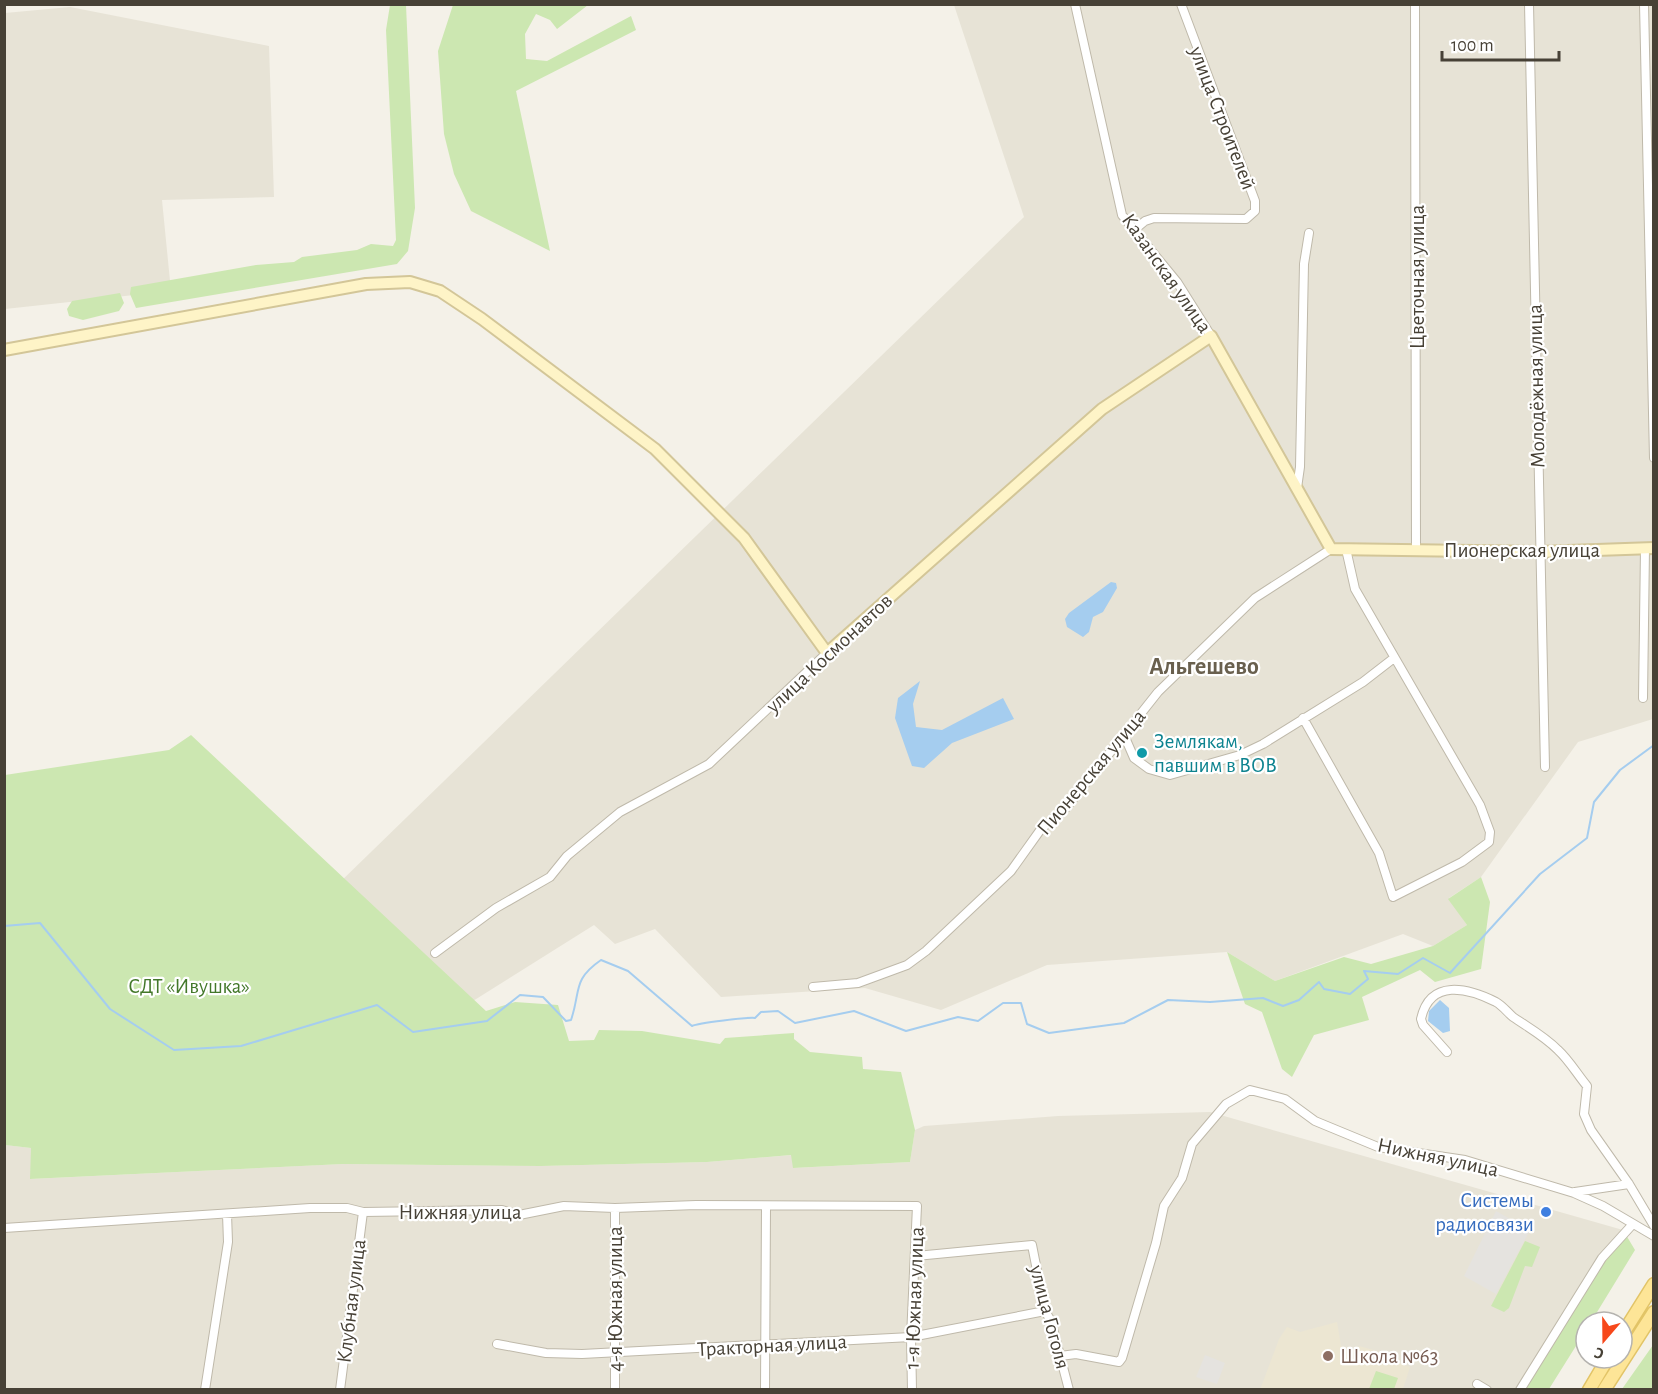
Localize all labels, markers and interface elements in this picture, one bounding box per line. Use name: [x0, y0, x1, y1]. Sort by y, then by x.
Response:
scale bar: [1442, 24, 1559, 62]
text: 100 m: [1451, 37, 1494, 55]
street label: улица Строителей: [1185, 43, 1259, 193]
street label: Цветочная улица: [1407, 204, 1428, 349]
street label: Казанская улица: [1118, 210, 1216, 337]
street label: Молодёжная улица: [1525, 303, 1548, 468]
street label: Пионерская улица: [1444, 540, 1601, 561]
street label: улица Космонавтов: [762, 590, 896, 718]
district label: Альгешево: [1149, 655, 1259, 679]
street label: Пионерская улица: [1033, 705, 1150, 839]
place label: Землякам, павшим в ВОВ: [1154, 731, 1277, 776]
marker: Землякам, павшим в ВОВ: [1135, 746, 1149, 760]
park label: СДТ «Ивушка»: [128, 976, 250, 997]
street label: Нижняя улица: [1375, 1134, 1501, 1181]
place label: Системы радиосвязи: [1435, 1190, 1534, 1235]
street label: Нижняя улица: [398, 1202, 522, 1223]
marker: Системы радиосвязи: [1539, 1205, 1553, 1219]
street label: 4-я Южная улица: [605, 1226, 626, 1372]
street label: 1-я Южная улица: [902, 1226, 927, 1370]
street label: Клубная улица: [333, 1237, 370, 1364]
street label: улица Гоголя: [1025, 1262, 1073, 1371]
north arrow: [1574, 1310, 1634, 1370]
street label: Тракторная улица: [697, 1331, 848, 1360]
text: С: [1592, 1344, 1606, 1362]
place label: Школа №63: [1340, 1346, 1438, 1367]
marker: Школа №63: [1321, 1349, 1335, 1363]

